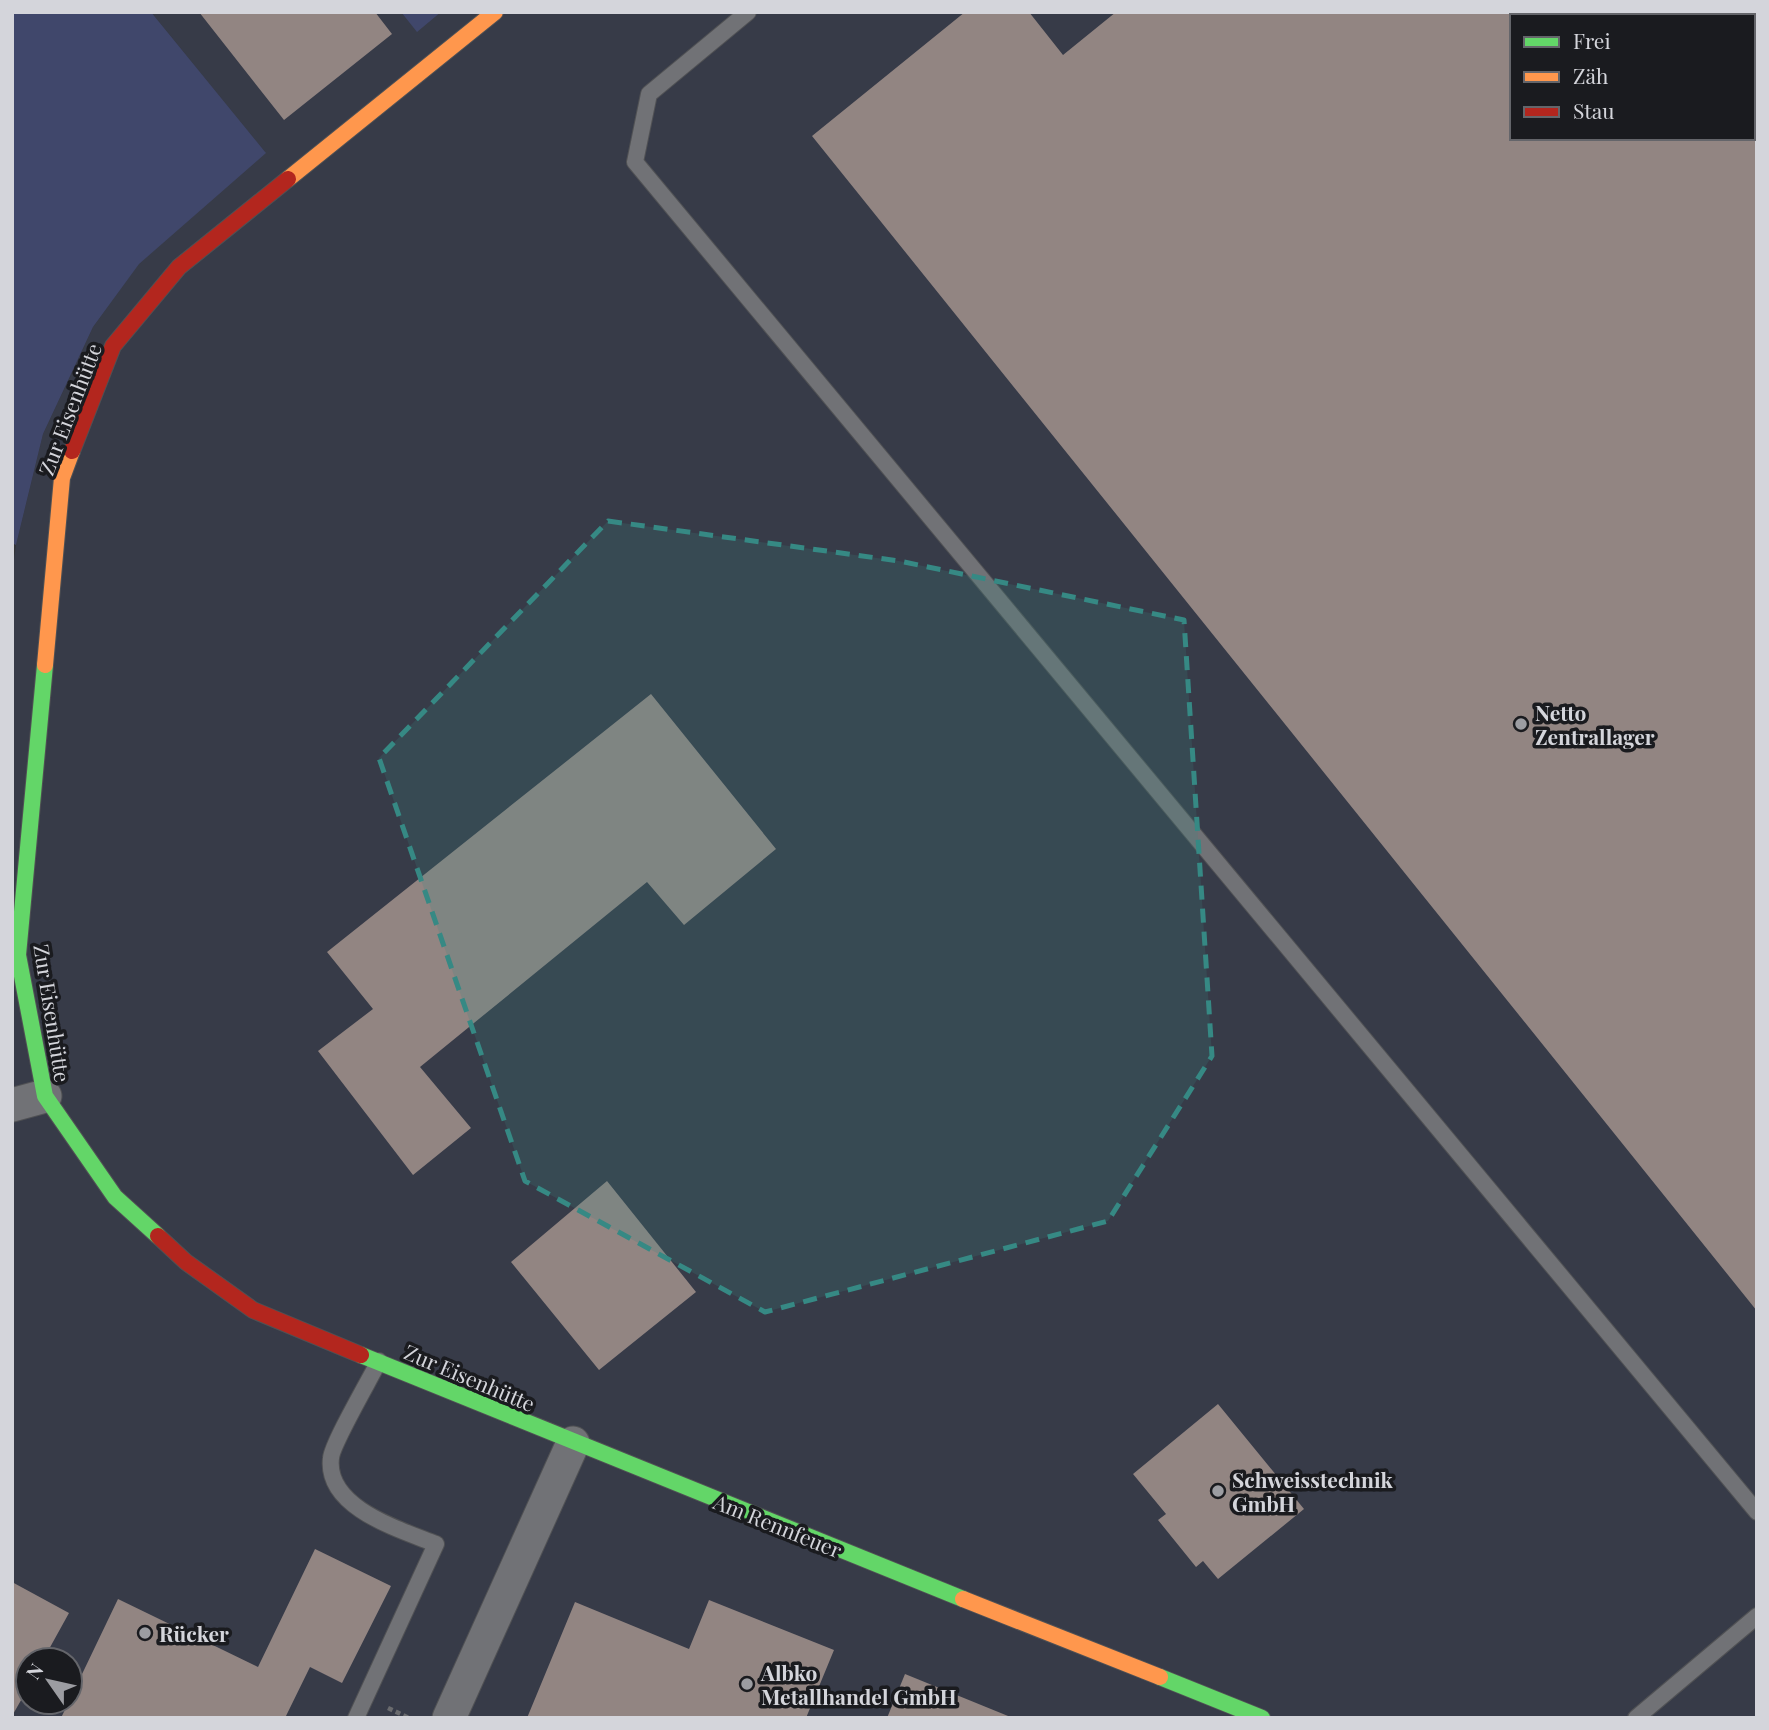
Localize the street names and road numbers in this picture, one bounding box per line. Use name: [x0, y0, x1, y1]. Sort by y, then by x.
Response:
street label: Zur Eisenhütte: [31, 339, 107, 479]
street label: Zur Eisenhütte: [28, 942, 78, 1084]
street label: Zur Eisenhütte: [400, 1337, 540, 1417]
street label: Am Rennfeuer: [709, 1486, 847, 1564]

